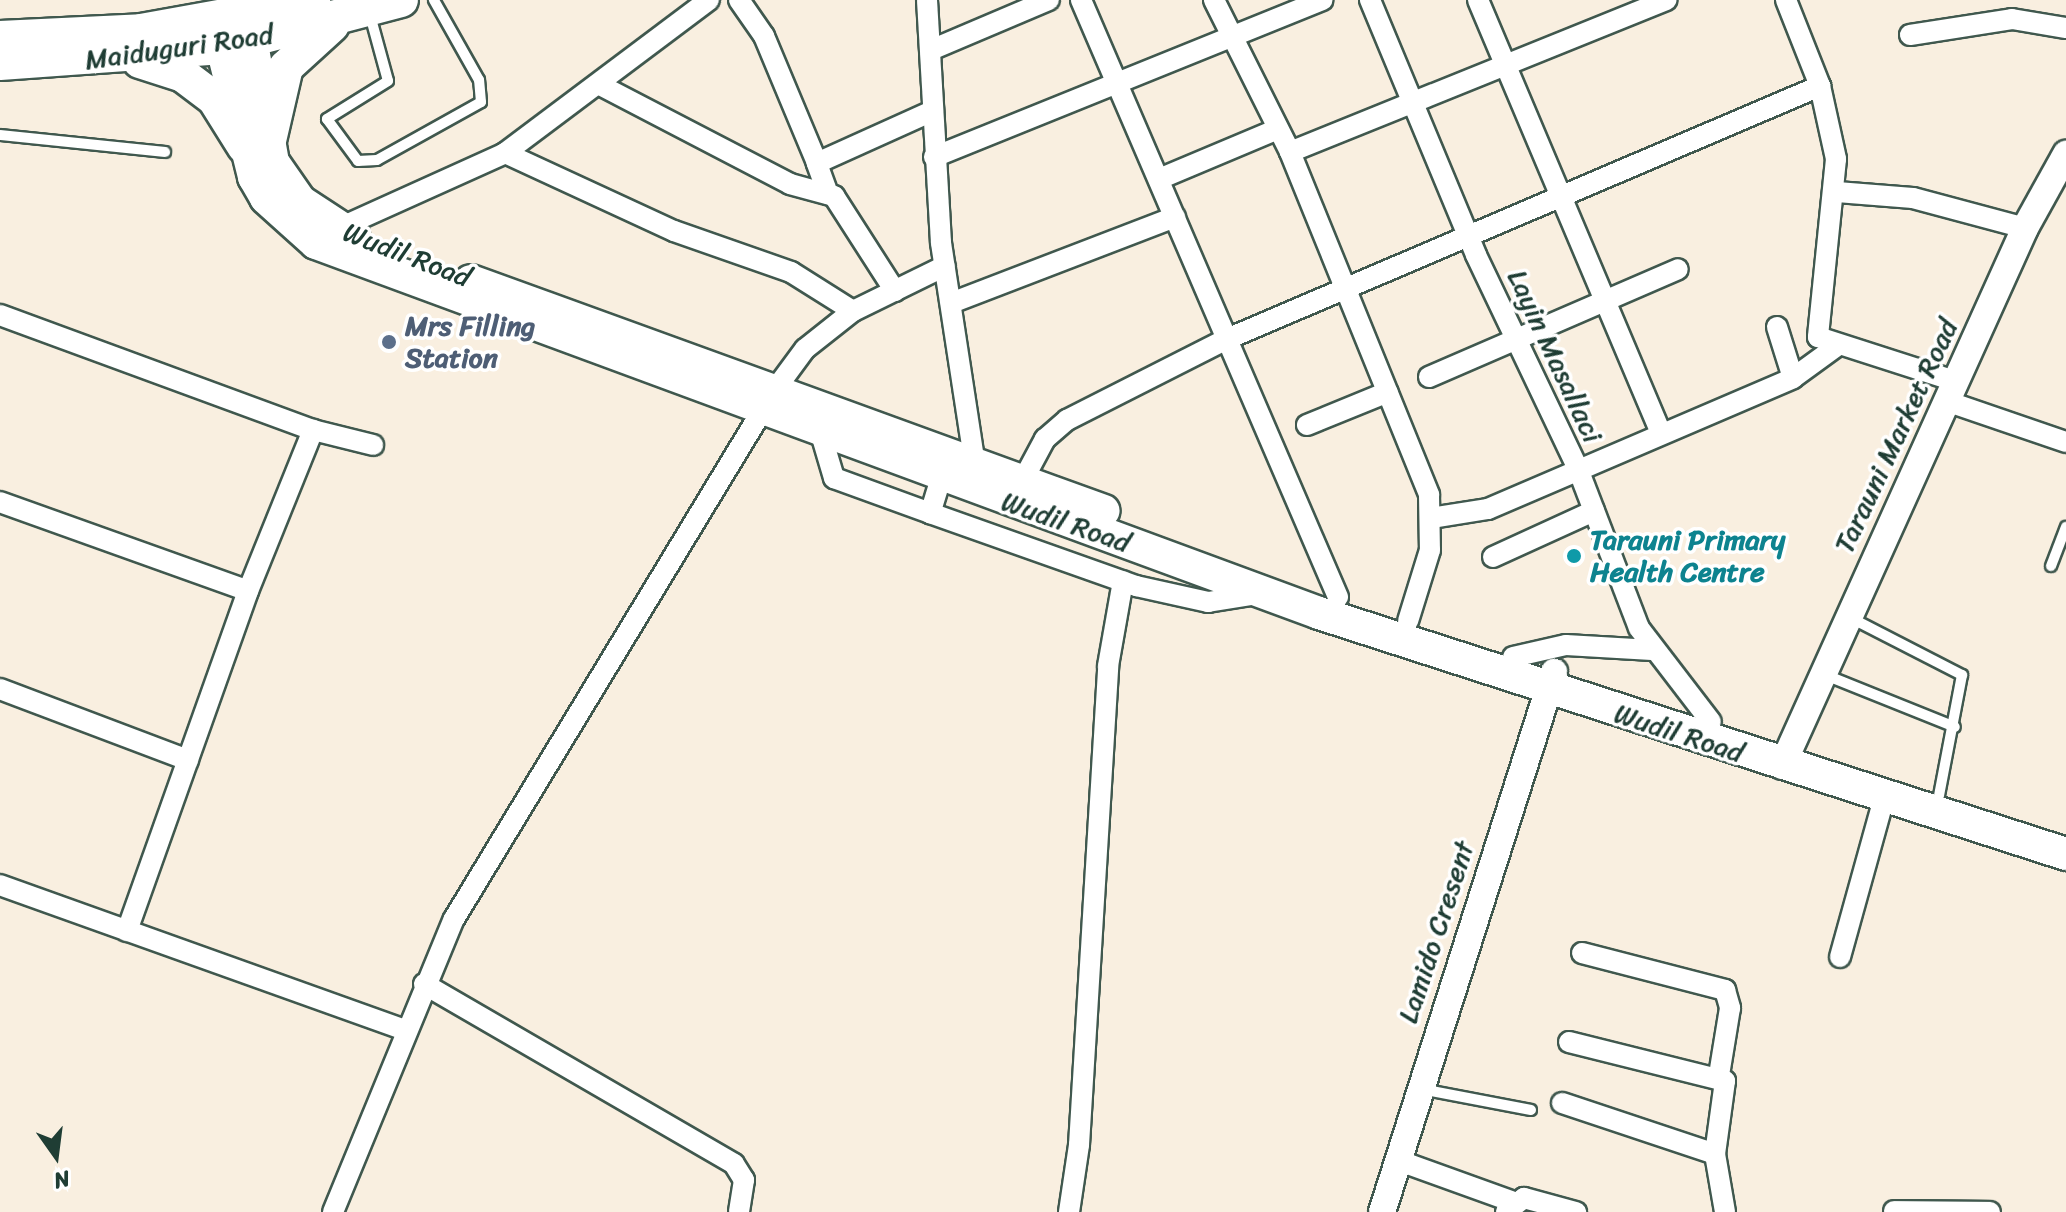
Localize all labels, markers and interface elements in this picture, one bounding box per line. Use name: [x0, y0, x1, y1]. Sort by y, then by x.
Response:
street label: Maiduguri Road: [83, 17, 275, 77]
street label: Wudil Road: [338, 215, 476, 295]
street label: Layin Masallaci: [1500, 264, 1610, 448]
place label: Mrs Filling Station: [405, 309, 536, 375]
street label: Tarauni Market Road: [1827, 314, 1965, 558]
marker: Mrs Filling Station: [380, 333, 398, 351]
street label: Wudil Road: [997, 484, 1135, 560]
place label: Tarauni Primary Health Centre: [1590, 523, 1786, 589]
marker: Tarauni Primary Health Centre: [1565, 547, 1583, 565]
street label: Wudil Road: [1610, 696, 1748, 770]
street label: Lamido Cresent: [1391, 836, 1481, 1028]
north arrow: [16, 1116, 96, 1196]
text: N: [50, 1159, 74, 1201]

